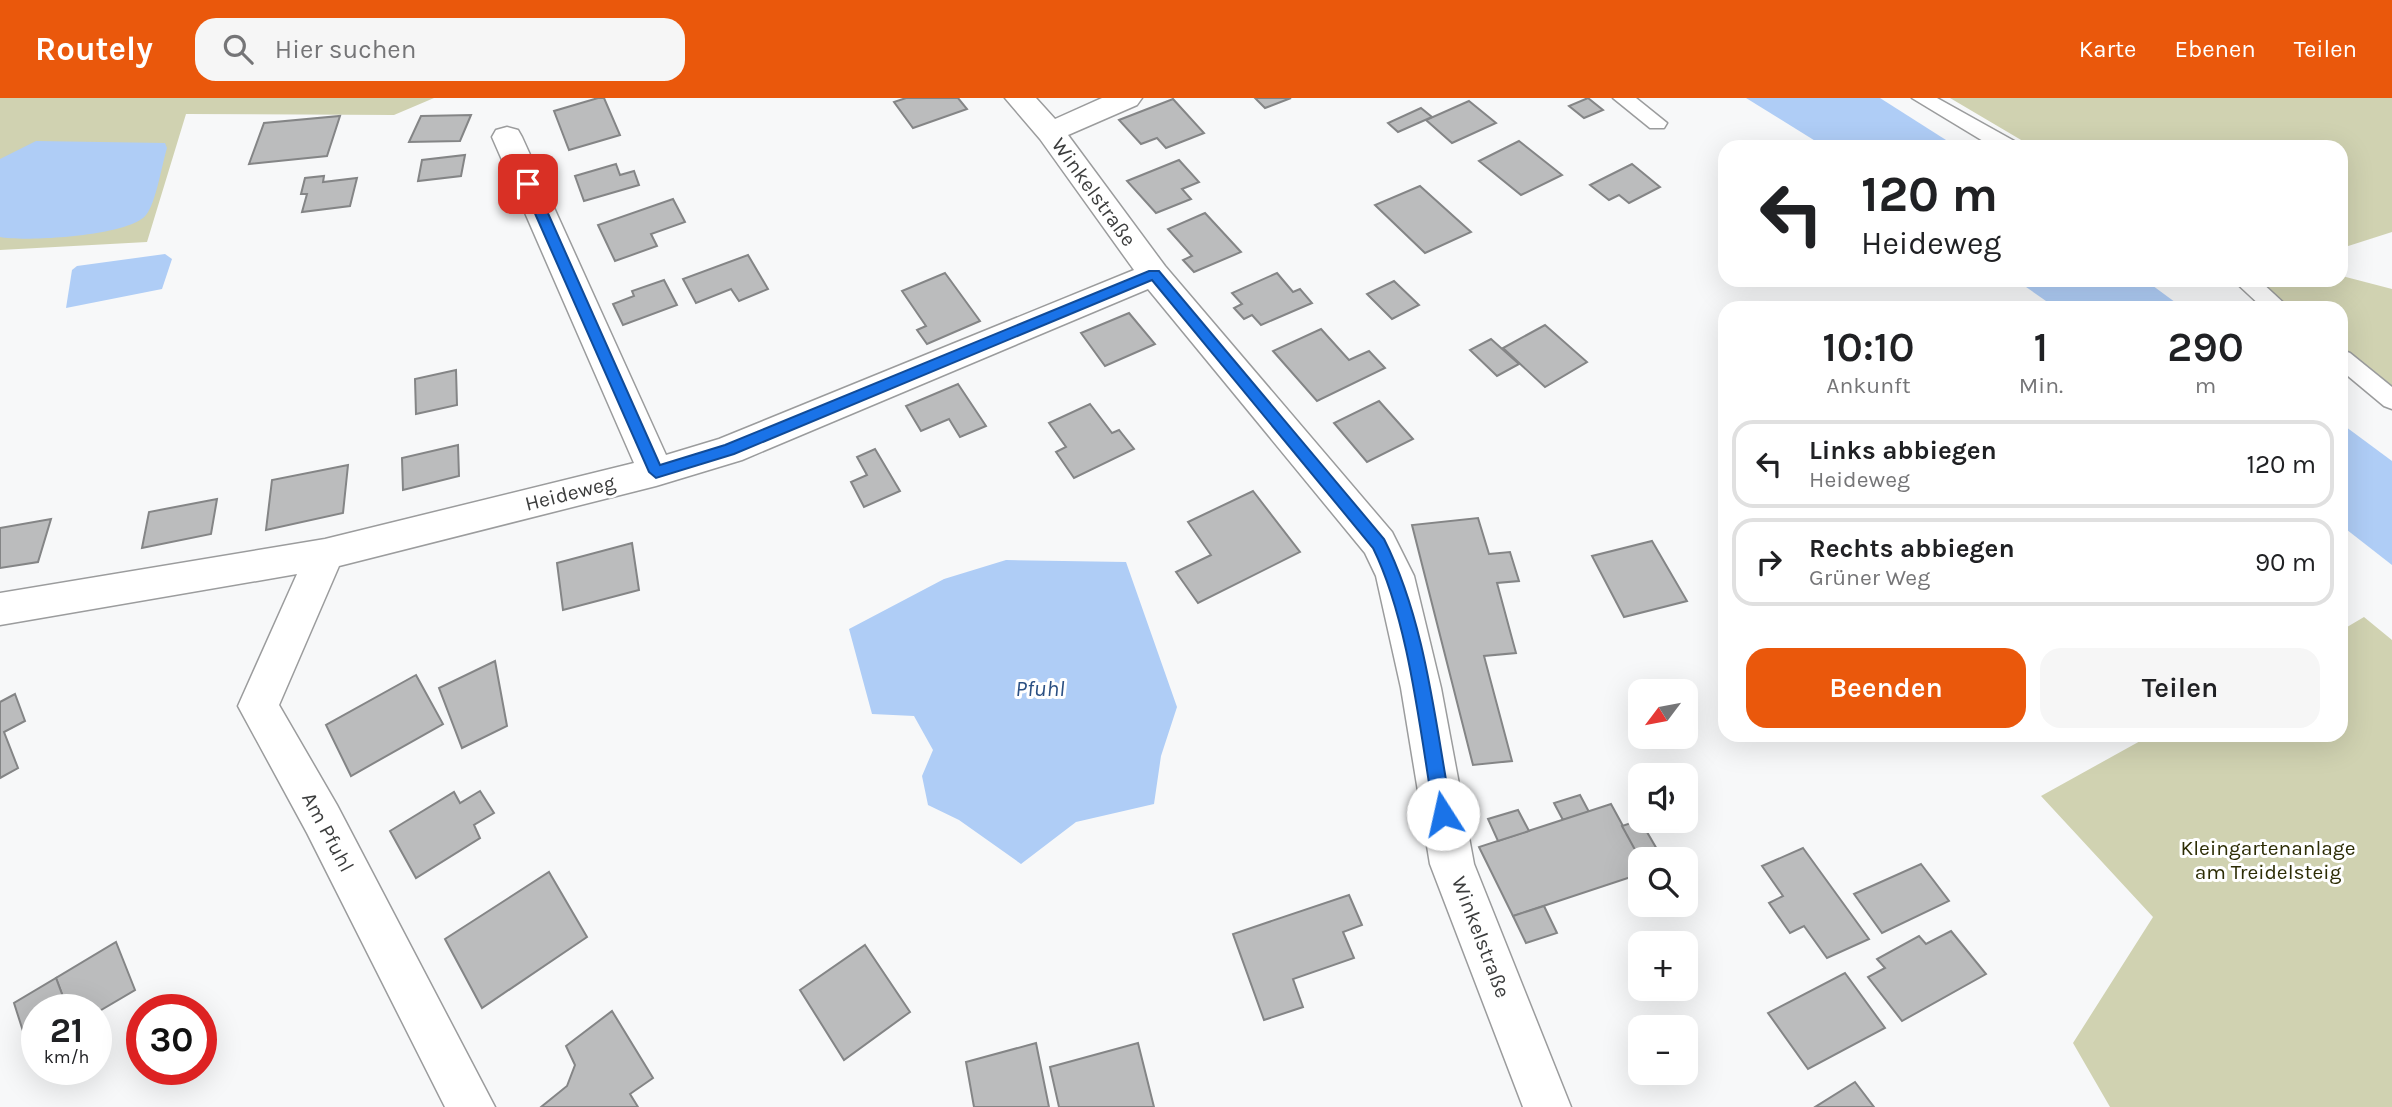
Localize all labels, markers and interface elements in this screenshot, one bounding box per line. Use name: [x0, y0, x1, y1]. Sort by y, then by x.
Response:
search box: [195, 18, 685, 81]
text: Routely: [35, 30, 153, 68]
icon: search: [219, 30, 257, 68]
text: Hier suchen: [275, 34, 416, 65]
text: Karte: [2079, 35, 2136, 63]
text: Ebenen: [2174, 35, 2256, 63]
text: Teilen: [2294, 35, 2357, 63]
street label: Winkelstraße: [1047, 133, 1141, 251]
pin: [498, 154, 558, 214]
icon: arrive: [509, 165, 547, 203]
text: 120 m: [1861, 166, 1998, 223]
icon: left: [1746, 168, 1837, 259]
text: Heideweg: [1861, 225, 2001, 262]
text: 10:10: [1822, 322, 1915, 372]
text: 1: [2034, 322, 2048, 372]
text: 290: [2167, 322, 2244, 372]
text: Ankunft: [1826, 372, 1911, 399]
text: Min.: [2019, 372, 2063, 399]
text: m: [2195, 372, 2216, 399]
text: Links abbiegen: [1809, 435, 1997, 466]
icon: left: [1750, 445, 1788, 483]
text: 120 m: [2246, 449, 2316, 480]
text: Heideweg: [1809, 466, 1910, 493]
street label: Heideweg: [522, 470, 618, 516]
text: Rechts abbiegen: [1809, 533, 2015, 564]
icon: right: [1750, 543, 1788, 581]
text: 90 m: [2255, 547, 2316, 578]
text: Grüner Weg: [1809, 564, 1930, 591]
button: Beenden: [1746, 648, 2026, 728]
button: Teilen: [2040, 648, 2320, 728]
water label: Pfuhl: [1015, 675, 1065, 702]
north arrow: [1628, 679, 1698, 749]
map controls: [1628, 679, 1698, 1085]
button: sound: [1628, 763, 1698, 833]
position arrow: [1406, 777, 1480, 851]
street label: Am Pfuhl: [297, 788, 359, 876]
park label: Kleingartenanlage am Treidelsteig: [2180, 836, 2356, 884]
button: search: [1628, 847, 1698, 917]
street label: Winkelstraße: [1447, 873, 1515, 1001]
button: +: [1628, 931, 1698, 1001]
speed limit sign: 30: [126, 994, 217, 1085]
text: 21: [50, 1010, 83, 1051]
button: −: [1628, 1015, 1698, 1085]
text: km/h: [44, 1046, 89, 1068]

